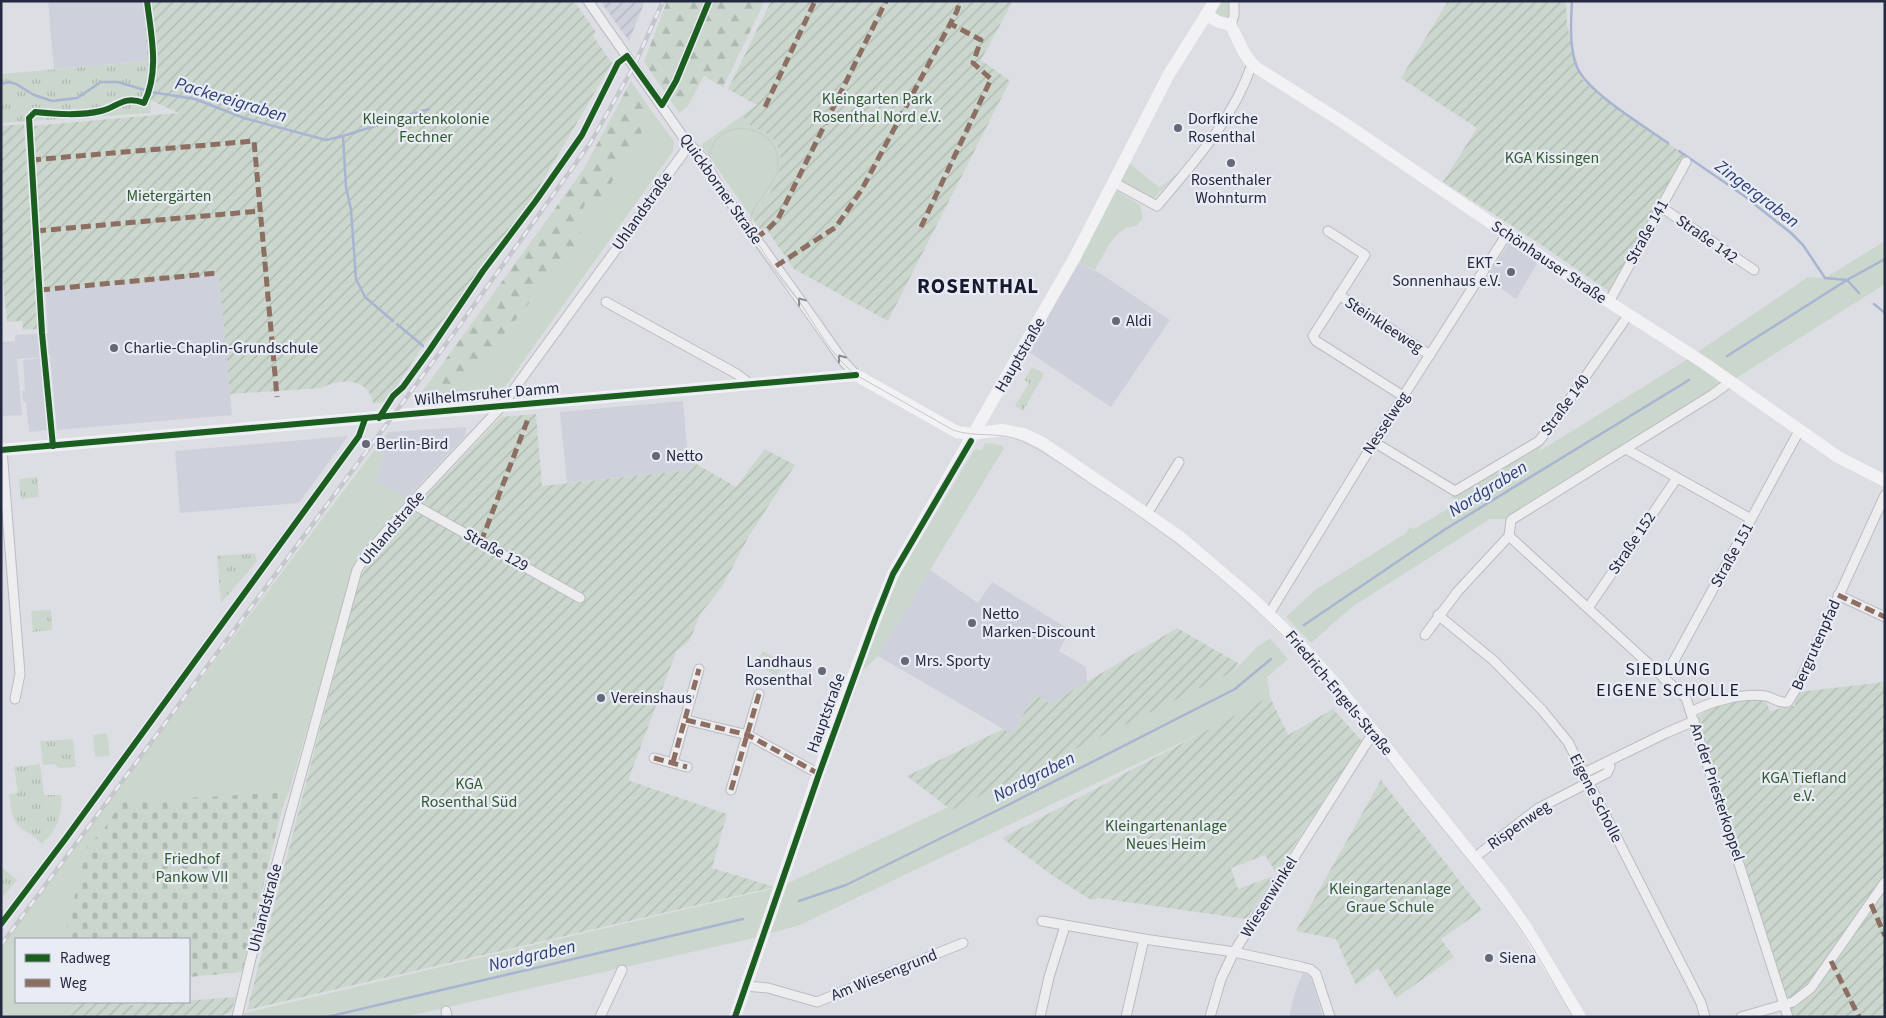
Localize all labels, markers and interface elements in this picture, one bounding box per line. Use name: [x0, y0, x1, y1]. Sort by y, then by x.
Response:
water label: Packereigraben: [172, 71, 290, 129]
park label: Kleingarten Park Rosenthal Nord e.V.: [813, 88, 942, 128]
park label: Kleingartenkolonie Fechner: [363, 108, 490, 148]
place label: Dorfkirche Rosenthal: [1188, 108, 1258, 148]
marker: Dorfkirche Rosenthal: [1172, 122, 1184, 134]
street label: Quickborner Straße: [674, 129, 768, 249]
park label: KGA Kissingen: [1505, 147, 1599, 169]
water label: Zingergraben: [1709, 153, 1804, 234]
marker: Rosenthaler Wohnturm: [1225, 157, 1237, 169]
street label: Uhlandstraße: [607, 167, 677, 255]
place label: Rosenthaler Wohnturm: [1191, 169, 1272, 209]
park label: Mietergärten: [126, 185, 212, 207]
street label: Straße 141: [1620, 196, 1674, 268]
street label: Straße 142: [1672, 210, 1742, 268]
street label: Schönhauser Straße: [1487, 215, 1611, 309]
place label: EKT - Sonnenhaus e.V.: [1392, 252, 1501, 292]
marker: EKT - Sonnenhaus e.V.: [1505, 266, 1517, 278]
district label: ROSENTHAL: [917, 271, 1039, 301]
street label: Steinkleeweg: [1341, 291, 1427, 359]
one-way arrow: [799, 298, 807, 307]
place label: Aldi: [1126, 310, 1152, 332]
street label: Hauptstraße: [990, 313, 1050, 397]
marker: Aldi: [1110, 315, 1122, 327]
place label: Charlie-Chaplin-Grundschule: [124, 337, 318, 359]
marker: Charlie-Chaplin-Grundschule: [108, 342, 120, 354]
one-way arrow: [838, 354, 847, 364]
street label: Straße 140: [1535, 370, 1595, 440]
street label: Wilhelmsruher Damm: [414, 377, 560, 411]
street label: Nesselweg: [1357, 387, 1415, 459]
place label: Berlin-Bird: [376, 433, 448, 455]
marker: Berlin-Bird: [360, 438, 372, 450]
place label: Netto: [666, 445, 703, 467]
marker: Netto: [650, 450, 662, 462]
water label: Nordgraben: [1444, 455, 1532, 523]
street label: Uhlandstraße: [354, 486, 430, 570]
street label: Straße 152: [1603, 507, 1661, 579]
street label: Straße 151: [1705, 519, 1759, 591]
street label: Straße 129: [460, 523, 532, 577]
street label: Bergrutenpfad: [1786, 596, 1846, 694]
place label: Netto Marken-Discount: [982, 603, 1096, 643]
marker: Netto Marken-Discount: [966, 617, 978, 629]
street label: Friedrich-Engels-Straße: [1280, 626, 1398, 760]
place label: Mrs. Sporty: [915, 650, 991, 672]
place label: Landhaus Rosenthal: [745, 651, 812, 691]
marker: Mrs. Sporty: [899, 655, 911, 667]
district label: SIEDLUNG EIGENE SCHOLLE: [1596, 657, 1740, 703]
marker: Landhaus Rosenthal: [816, 665, 828, 677]
street label: Hauptstraße: [801, 670, 851, 756]
place label: Vereinshaus: [611, 687, 692, 709]
marker: Vereinshaus: [595, 692, 607, 704]
street label: An der Priesterkoppel: [1684, 720, 1750, 864]
water label: Nordgraben: [989, 746, 1079, 808]
street label: Eigene Scholle: [1564, 750, 1628, 846]
park label: KGA Tiefland e.V.: [1761, 767, 1847, 807]
park label: KGA Rosenthal Süd: [421, 773, 517, 813]
street label: Rispenweg: [1483, 795, 1555, 855]
park label: Kleingartenanlage Neues Heim: [1105, 815, 1227, 855]
park label: Friedhof Pankow VII: [156, 848, 228, 888]
street label: Wiesenwinkel: [1235, 852, 1303, 942]
street label: Uhlandstraße: [243, 861, 287, 955]
park label: Kleingartenanlage Graue Schule: [1329, 878, 1451, 918]
water label: Nordgraben: [486, 934, 578, 978]
legend: [15, 938, 190, 1003]
street label: Am Wiesengrund: [828, 944, 940, 1006]
place label: Siena: [1499, 947, 1536, 969]
text: Radweg: [60, 948, 110, 969]
marker: Siena: [1483, 952, 1495, 964]
text: Weg: [60, 973, 87, 994]

